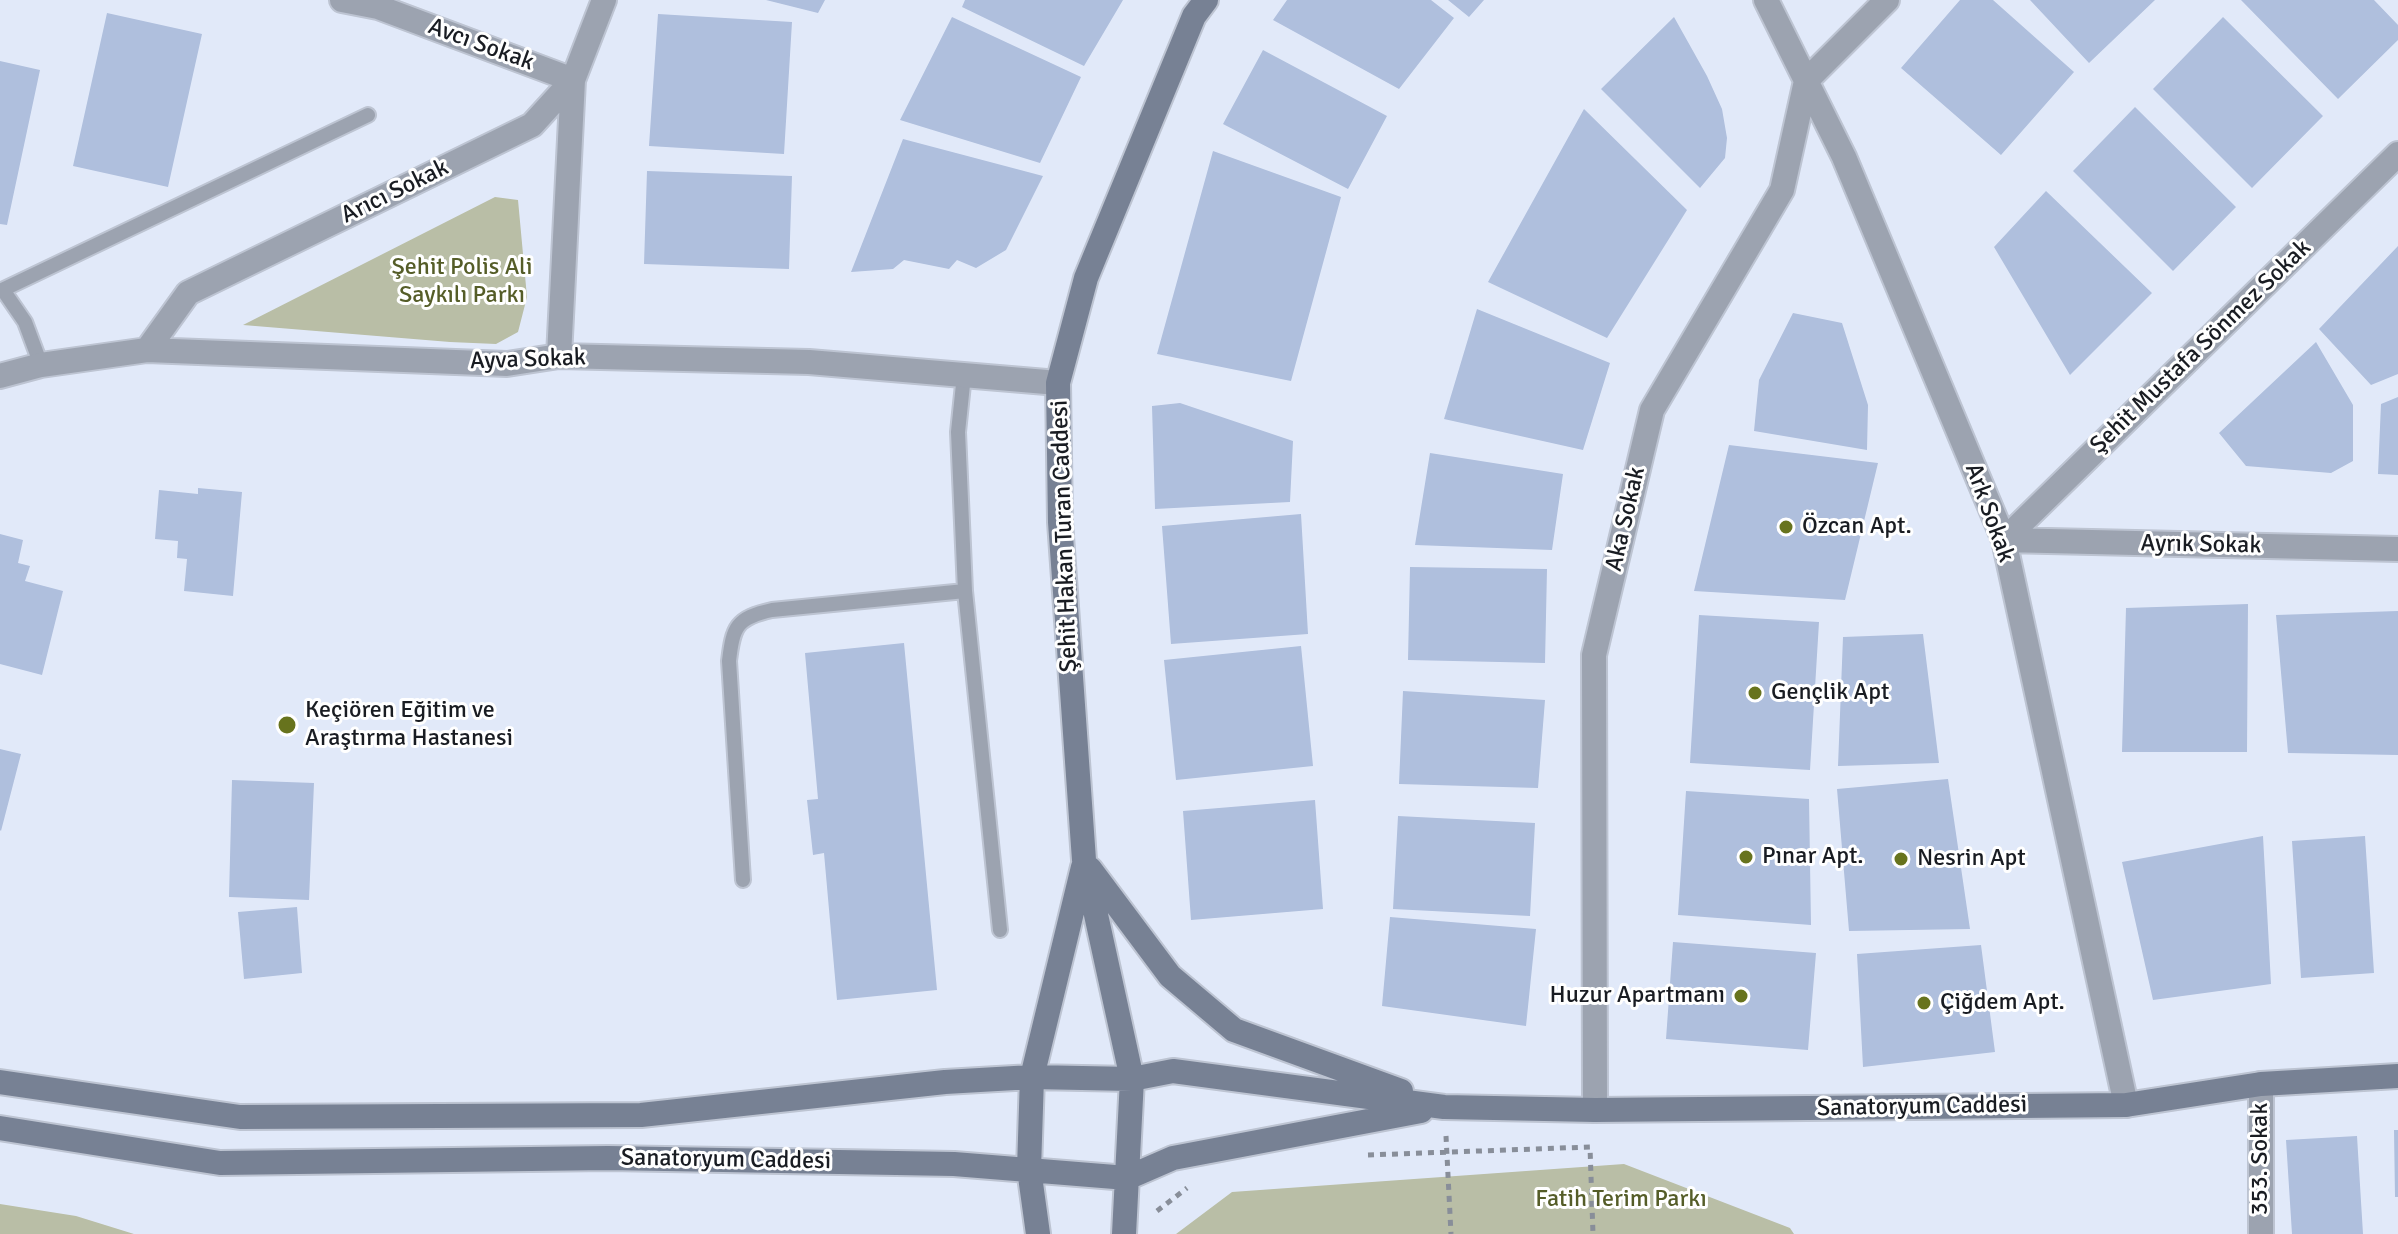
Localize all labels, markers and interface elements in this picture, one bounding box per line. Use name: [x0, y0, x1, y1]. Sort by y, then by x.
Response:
street label: Avcı Sokak: [424, 13, 538, 77]
street label: Arıcı Sokak: [337, 154, 453, 230]
street label: Şehit Mustafa Sönmez Sokak: [2085, 234, 2317, 460]
park label: Şehit Polis Ali Saykılı Parkı: [392, 254, 532, 310]
street label: Ayva Sokak: [470, 344, 586, 376]
street label: Şehit Hakan Turan Caddesi: [1046, 399, 1084, 673]
street label: Ark Sokak: [1958, 460, 2020, 566]
street label: Aka Sokak: [1600, 464, 1652, 574]
place label: Özcan Apt.: [1802, 513, 1912, 541]
marker: Özcan Apt.: [1777, 518, 1795, 536]
street label: Ayrık Sokak: [2140, 530, 2262, 560]
place label: Gençlik Apt: [1771, 679, 1889, 707]
marker: Gençlik Apt: [1746, 684, 1764, 702]
place label: Keçiören Eğitim ve Araştırma Hastanesi: [305, 697, 513, 753]
marker: Keçiören Eğitim ve Araştırma Hastanesi: [276, 714, 298, 736]
place label: Pınar Apt.: [1762, 843, 1864, 871]
place label: Nesrin Apt: [1917, 845, 2026, 873]
marker: Pınar Apt.: [1737, 848, 1755, 866]
marker: Nesrin Apt: [1892, 850, 1910, 868]
place label: Huzur Apartmanı: [1550, 982, 1725, 1010]
marker: Huzur Apartmanı: [1732, 987, 1750, 1005]
place label: Çiğdem Apt.: [1940, 989, 2065, 1017]
marker: Çiğdem Apt.: [1915, 994, 1933, 1012]
street label: Sanatoryum Caddesi: [1817, 1091, 2027, 1123]
street label: 353. Sokak: [2247, 1103, 2275, 1215]
street label: Sanatoryum Caddesi: [621, 1144, 831, 1176]
park label: Fatih Terim Parkı: [1535, 1186, 1707, 1214]

